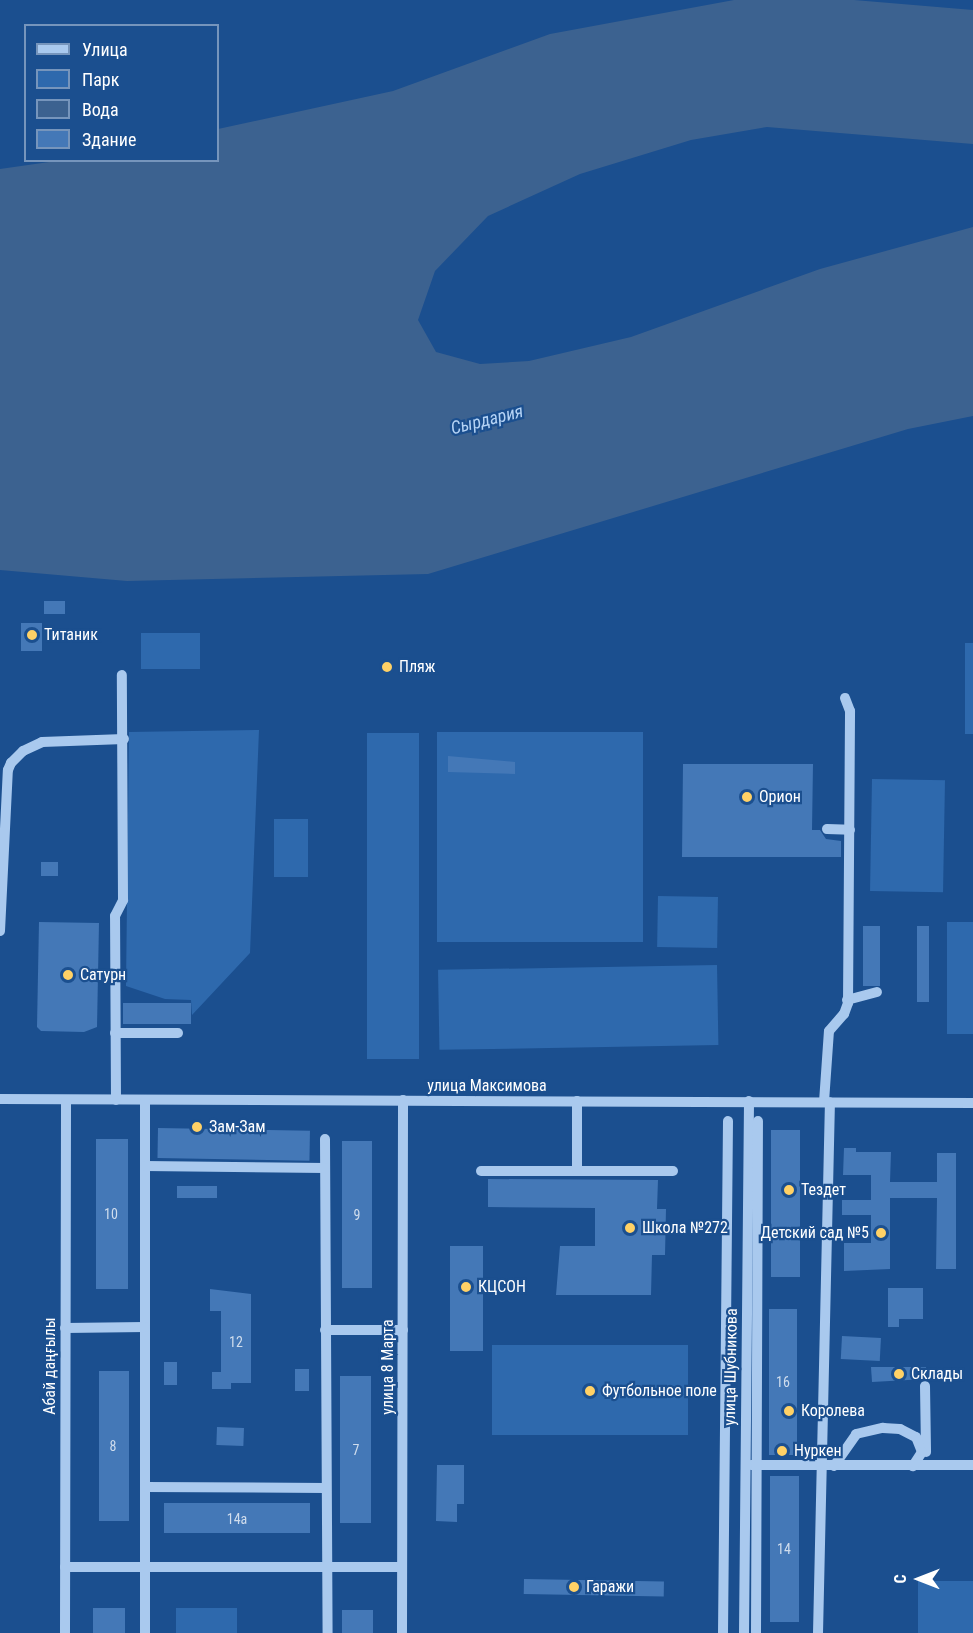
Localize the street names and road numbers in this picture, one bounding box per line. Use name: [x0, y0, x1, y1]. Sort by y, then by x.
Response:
street label: улица Максимова: [427, 1076, 547, 1096]
street label: улица Шубникова: [720, 1308, 742, 1426]
street label: Абай даңғылы: [40, 1317, 60, 1415]
street label: улица 8 Марта: [378, 1319, 398, 1415]

